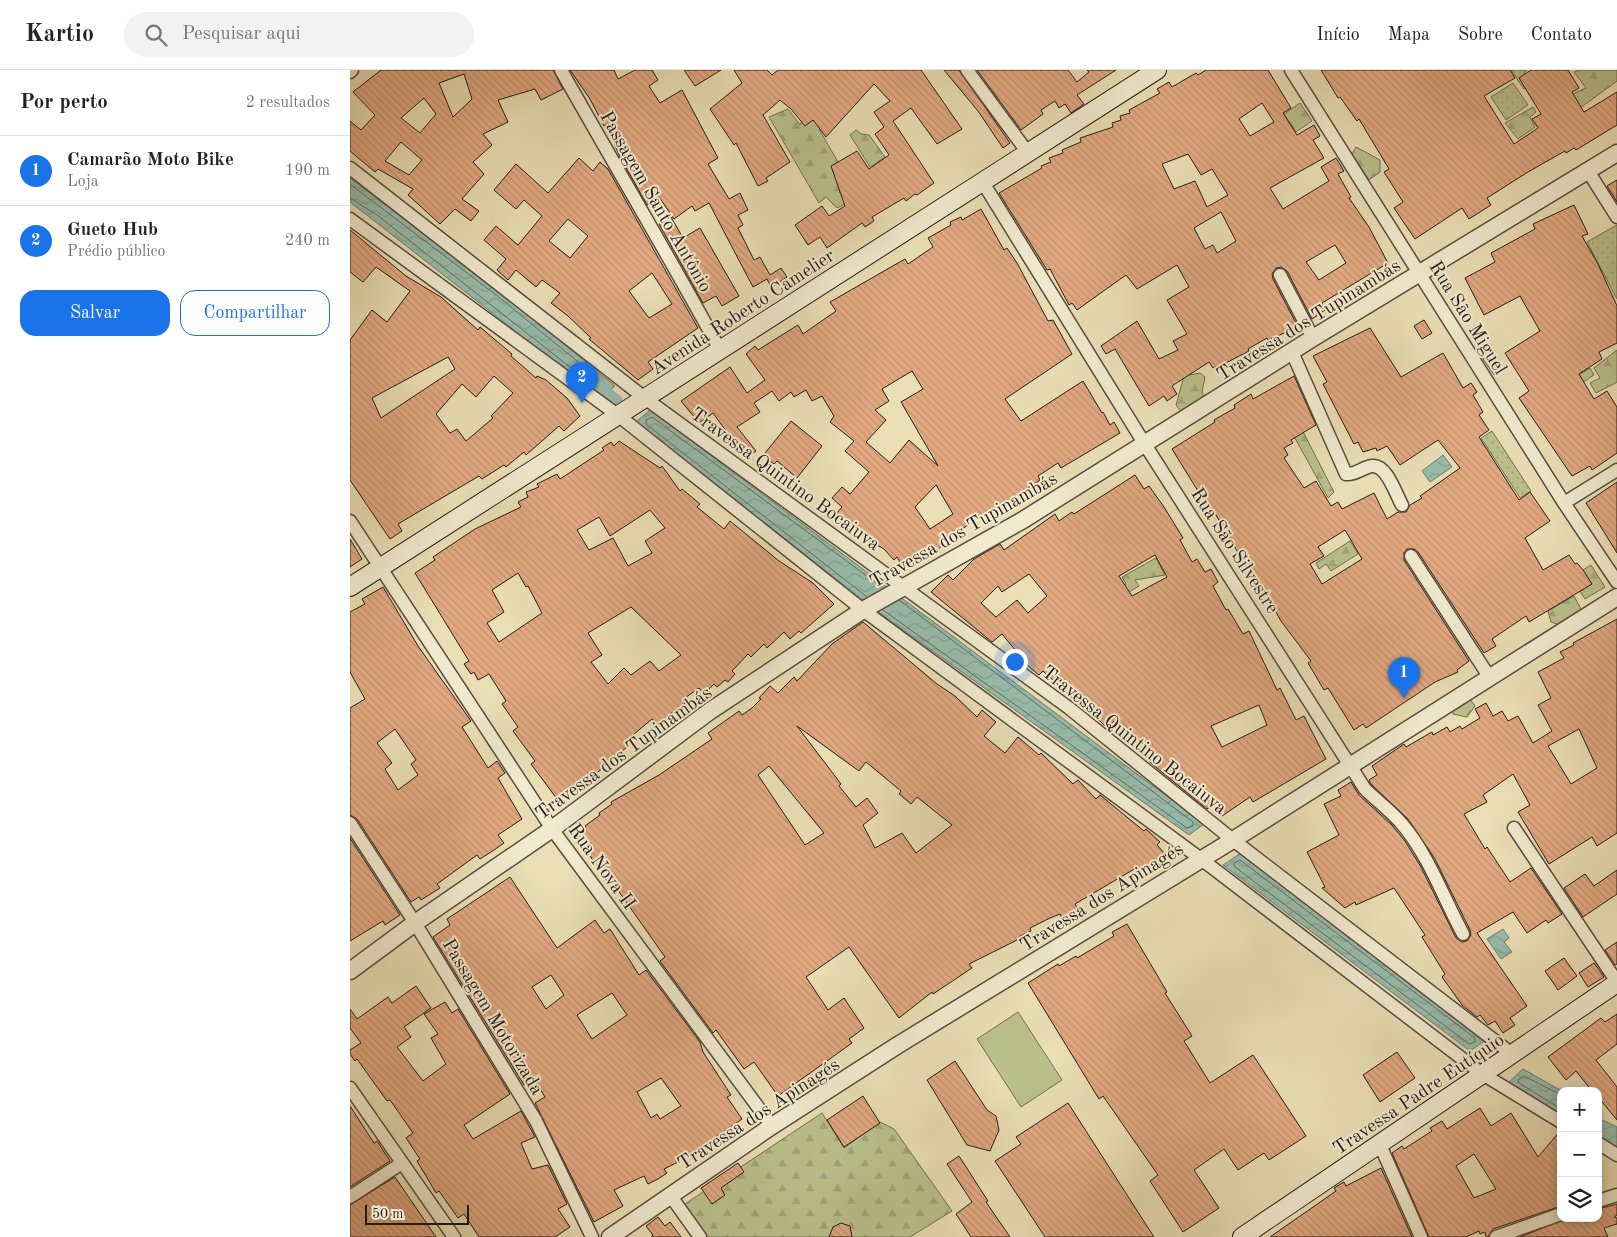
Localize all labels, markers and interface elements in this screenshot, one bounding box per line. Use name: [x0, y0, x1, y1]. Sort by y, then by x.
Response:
search box: [124, 12, 474, 57]
icon: search: [142, 21, 170, 49]
text: Kartio: [25, 23, 94, 47]
text: Pesquisar aqui: [182, 25, 301, 44]
text: Início: [1316, 26, 1360, 44]
text: Mapa: [1388, 26, 1430, 44]
text: Sobre: [1458, 26, 1503, 44]
text: Contato: [1531, 26, 1592, 44]
text: Por perto: [20, 92, 108, 113]
text: 2 resultados: [246, 95, 330, 111]
street label: Passagem Santo Antônio: [595, 109, 714, 296]
text: Camarão Moto Bike: [67, 151, 234, 170]
text: 1: [31, 163, 41, 179]
text: 190 m: [285, 163, 330, 179]
text: Loja: [67, 174, 99, 190]
text: Gueto Hub: [67, 221, 158, 240]
text: 2: [31, 233, 41, 249]
text: 240 m: [285, 233, 330, 249]
text: Prédio público: [67, 244, 165, 260]
street label: Avenida Roberto Camelier: [648, 247, 839, 380]
street label: Travessa dos Tupinambás: [1214, 257, 1405, 386]
street label: Rua São Miguel: [1424, 258, 1509, 378]
button: Salvar: [20, 290, 170, 336]
button: Compartilhar: [180, 290, 330, 336]
pin: 2: [566, 362, 598, 403]
street label: Travessa Quintino Bocaiuva: [686, 405, 883, 555]
street label: Travessa dos Tupinambás: [867, 470, 1061, 593]
street label: Rua São Silvestre: [1186, 485, 1282, 618]
your location: [1002, 649, 1028, 675]
pin: 1: [1388, 657, 1420, 698]
street label: Travessa Quintino Bocaiuva: [1037, 663, 1230, 819]
street label: Travessa dos Tupinambás: [533, 684, 716, 824]
street label: Rua Nova II: [564, 821, 638, 914]
street label: Travessa dos Apinagés: [1017, 840, 1187, 956]
street label: Passagem Motorizada: [438, 936, 546, 1099]
street label: Travessa Padre Eutíquio: [1330, 1031, 1508, 1159]
street label: Travessa dos Apinagés: [675, 1056, 844, 1174]
map controls: [1557, 1087, 1602, 1222]
button: +: [1557, 1087, 1602, 1132]
button: −: [1557, 1132, 1602, 1177]
button: layers: [1557, 1177, 1602, 1222]
scale bar: [365, 1202, 469, 1225]
text: 50 m: [372, 1207, 403, 1221]

